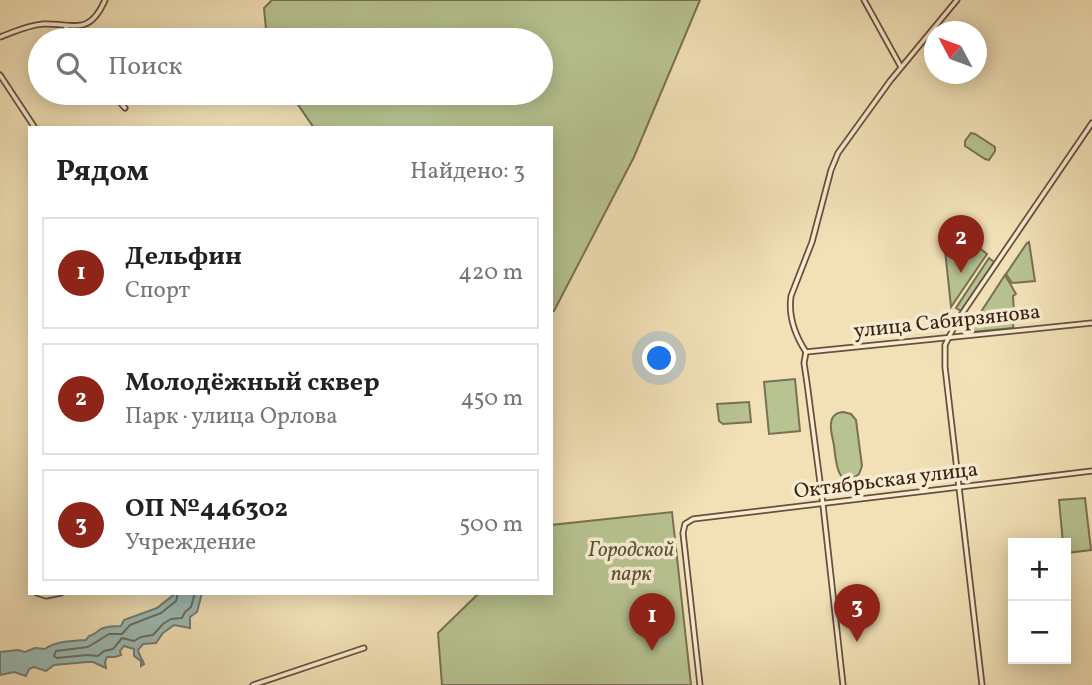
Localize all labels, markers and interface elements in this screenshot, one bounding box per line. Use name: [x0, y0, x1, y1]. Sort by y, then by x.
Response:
north arrow: [924, 21, 987, 84]
search box: [28, 28, 553, 105]
icon: search: [52, 48, 90, 86]
text: Поиск: [108, 49, 182, 85]
text: Рядом: [56, 151, 149, 193]
text: Найдено: 3: [410, 156, 525, 188]
pin: 2: [938, 215, 984, 273]
text: Дельфин: [125, 239, 242, 275]
text: 1: [76, 257, 86, 289]
text: 420 m: [458, 257, 523, 289]
text: Спорт: [125, 275, 190, 307]
street label: улица Сабирзянова: [852, 298, 1042, 346]
your location: [642, 341, 676, 375]
text: Молодёжный сквер: [125, 365, 380, 401]
text: 2: [75, 383, 87, 415]
text: 450 m: [461, 383, 523, 415]
text: Парк · улица Орлова: [125, 401, 338, 433]
street label: Октябрьская улица: [792, 455, 980, 507]
text: ОП №446302: [125, 491, 288, 527]
text: 3: [75, 509, 87, 541]
text: 500 m: [459, 509, 523, 541]
text: Учреждение: [125, 527, 256, 559]
park label: Городской парк: [588, 536, 674, 589]
map controls: [1008, 538, 1071, 664]
button: +: [1008, 538, 1071, 601]
pin: 3: [834, 584, 880, 642]
pin: 1: [629, 593, 675, 651]
button: −: [1008, 601, 1071, 664]

